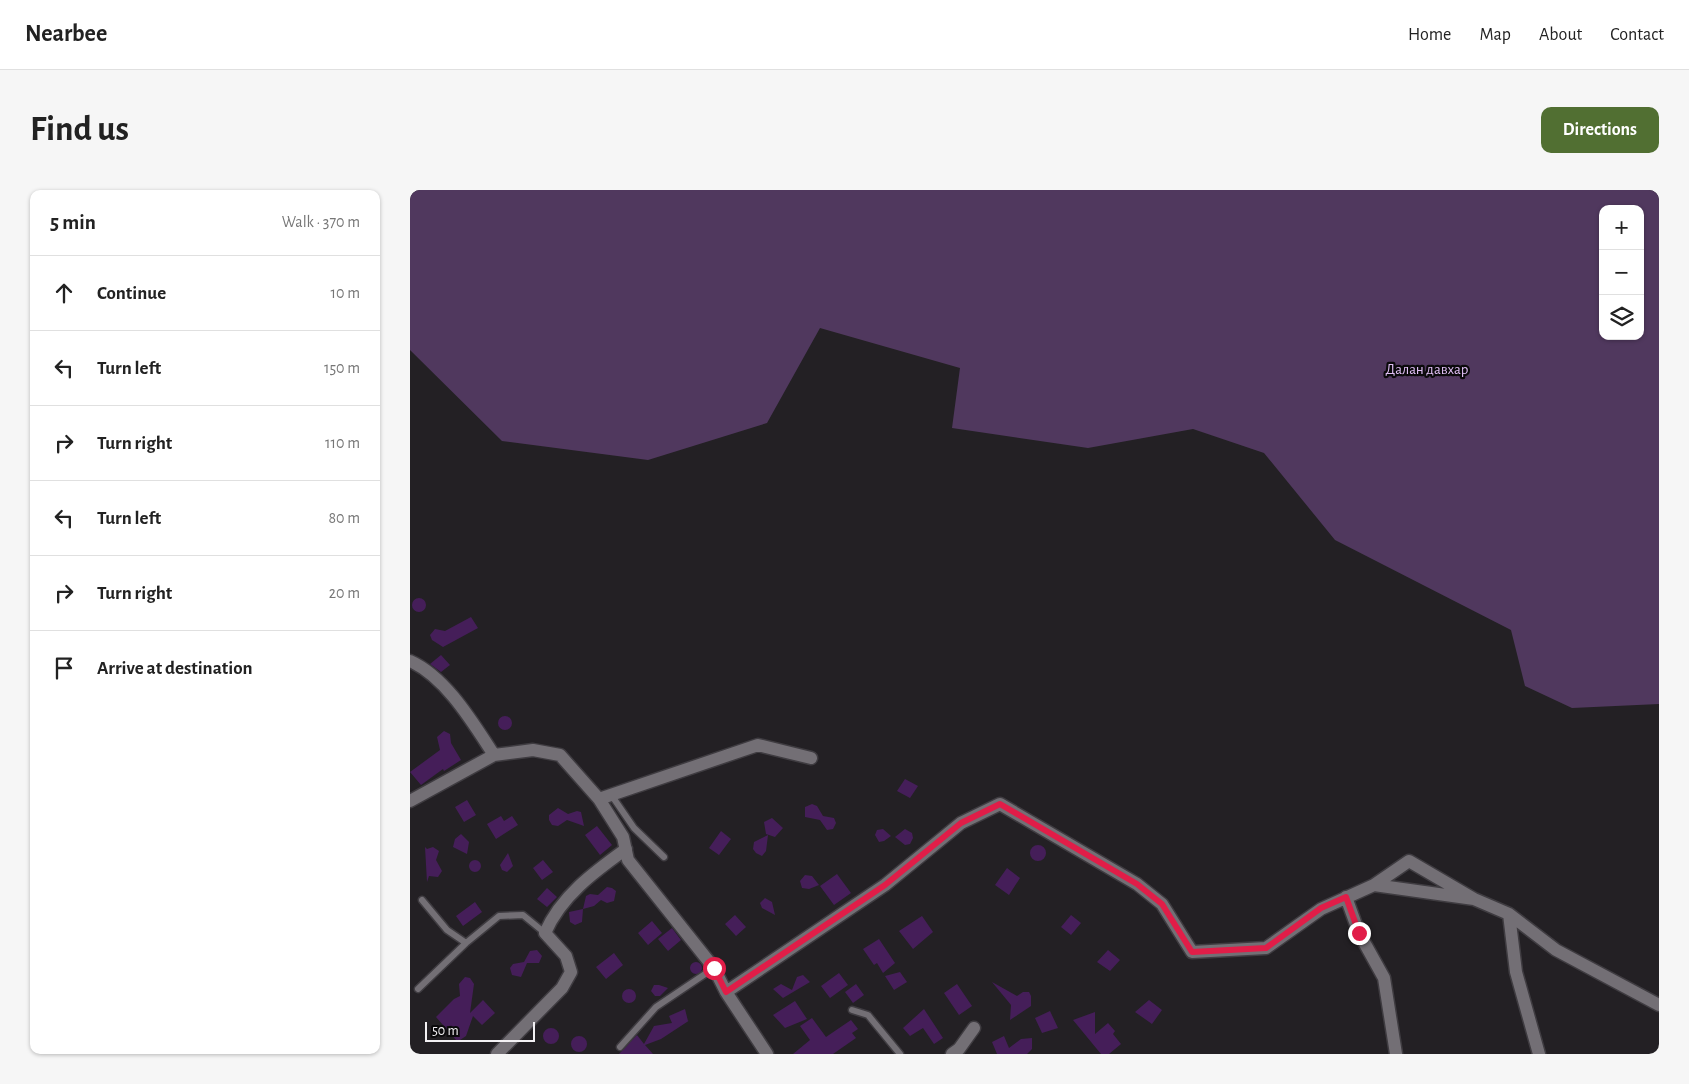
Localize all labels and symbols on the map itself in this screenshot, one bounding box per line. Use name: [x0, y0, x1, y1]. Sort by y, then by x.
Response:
park label: Далан давхар: [1386, 362, 1469, 377]
route end: [1348, 922, 1371, 945]
route start: [703, 957, 726, 980]
scale bar: [425, 1019, 535, 1042]

